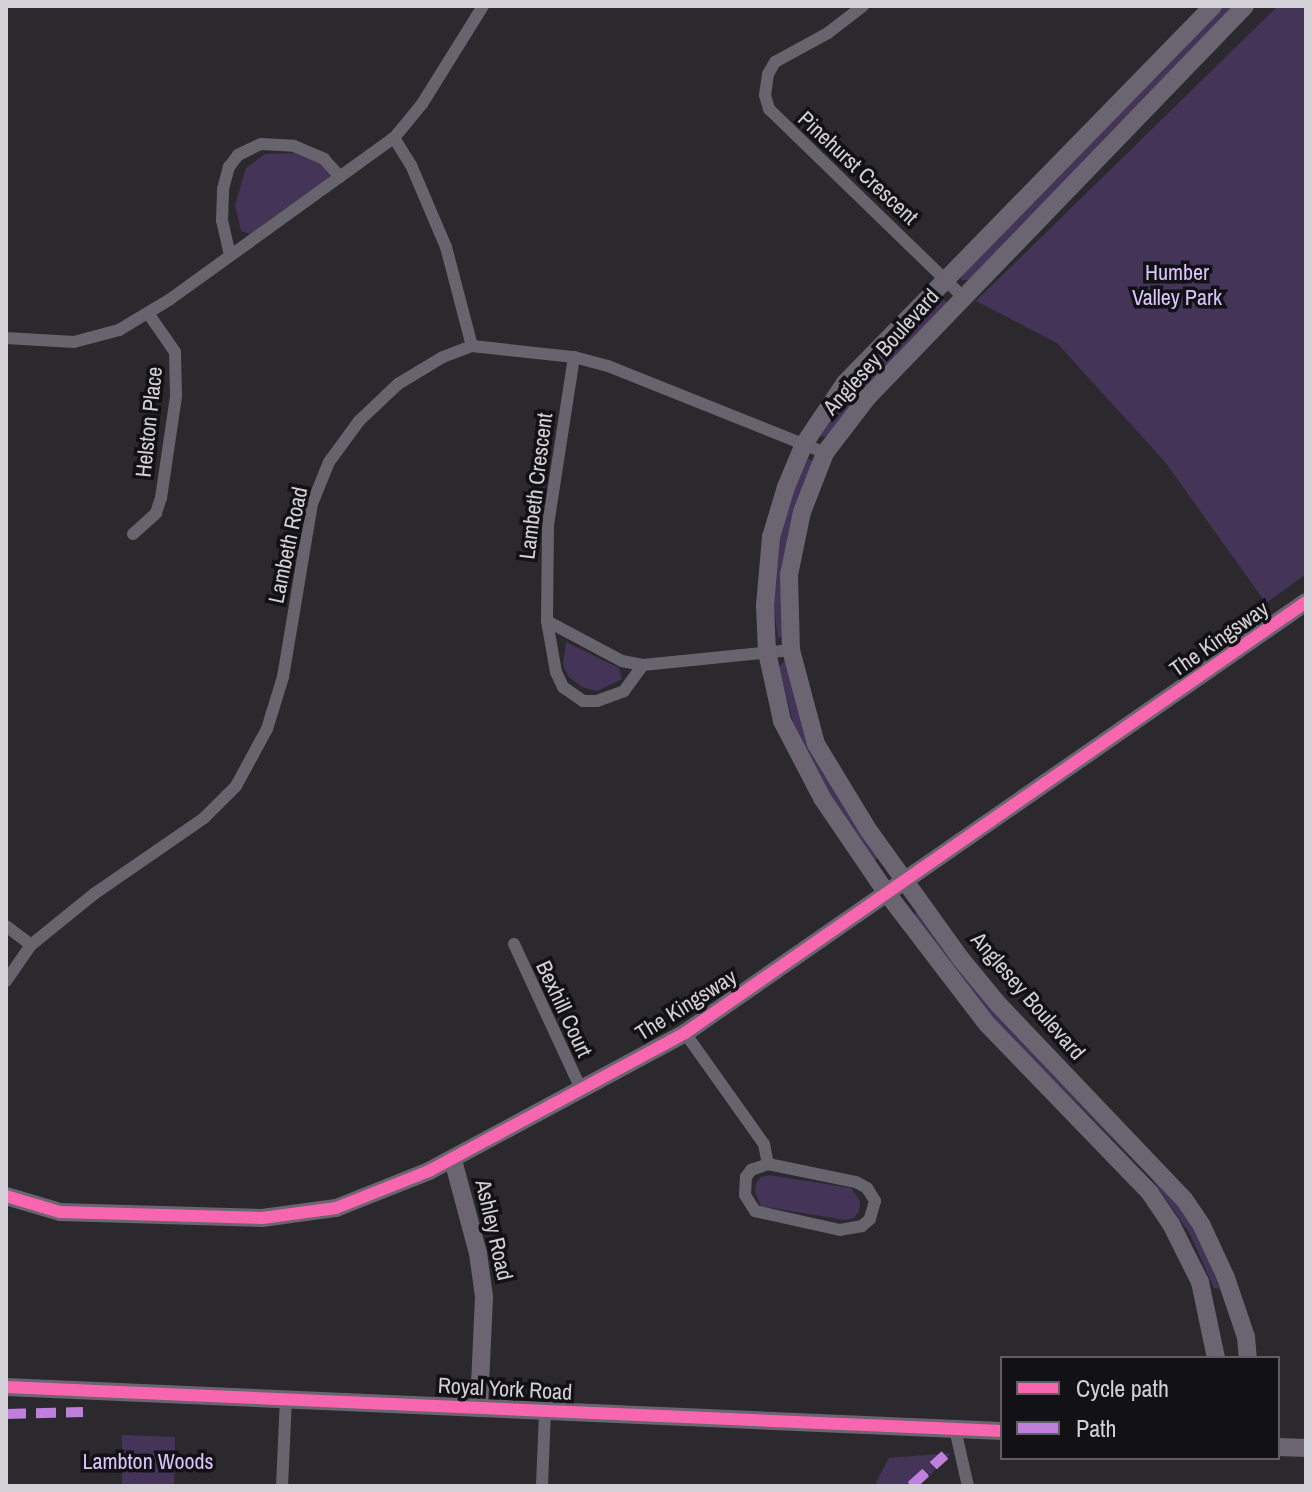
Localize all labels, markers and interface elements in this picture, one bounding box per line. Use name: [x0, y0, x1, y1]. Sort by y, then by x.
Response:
street label: Pinehurst Crescent: [793, 106, 923, 230]
park label: Humber Valley Park: [1132, 259, 1222, 310]
street label: Anglesey Boulevard: [818, 284, 944, 420]
street label: Helston Place: [130, 365, 168, 479]
street label: Lambeth Crescent: [514, 411, 558, 561]
street label: Lambeth Road: [263, 484, 313, 606]
street label: The Kingsway: [1165, 595, 1273, 683]
street label: Anglesey Boulevard: [965, 927, 1091, 1065]
street label: Bexhill Court: [530, 957, 598, 1061]
street label: The Kingsway: [631, 964, 741, 1046]
street label: Ashley Road: [470, 1177, 518, 1283]
legend: [1000, 1356, 1280, 1460]
street label: Royal York Road: [437, 1372, 573, 1406]
text: Cycle path: [1076, 1372, 1169, 1404]
text: Path: [1076, 1412, 1117, 1444]
park label: Lambton Woods: [82, 1449, 214, 1475]

